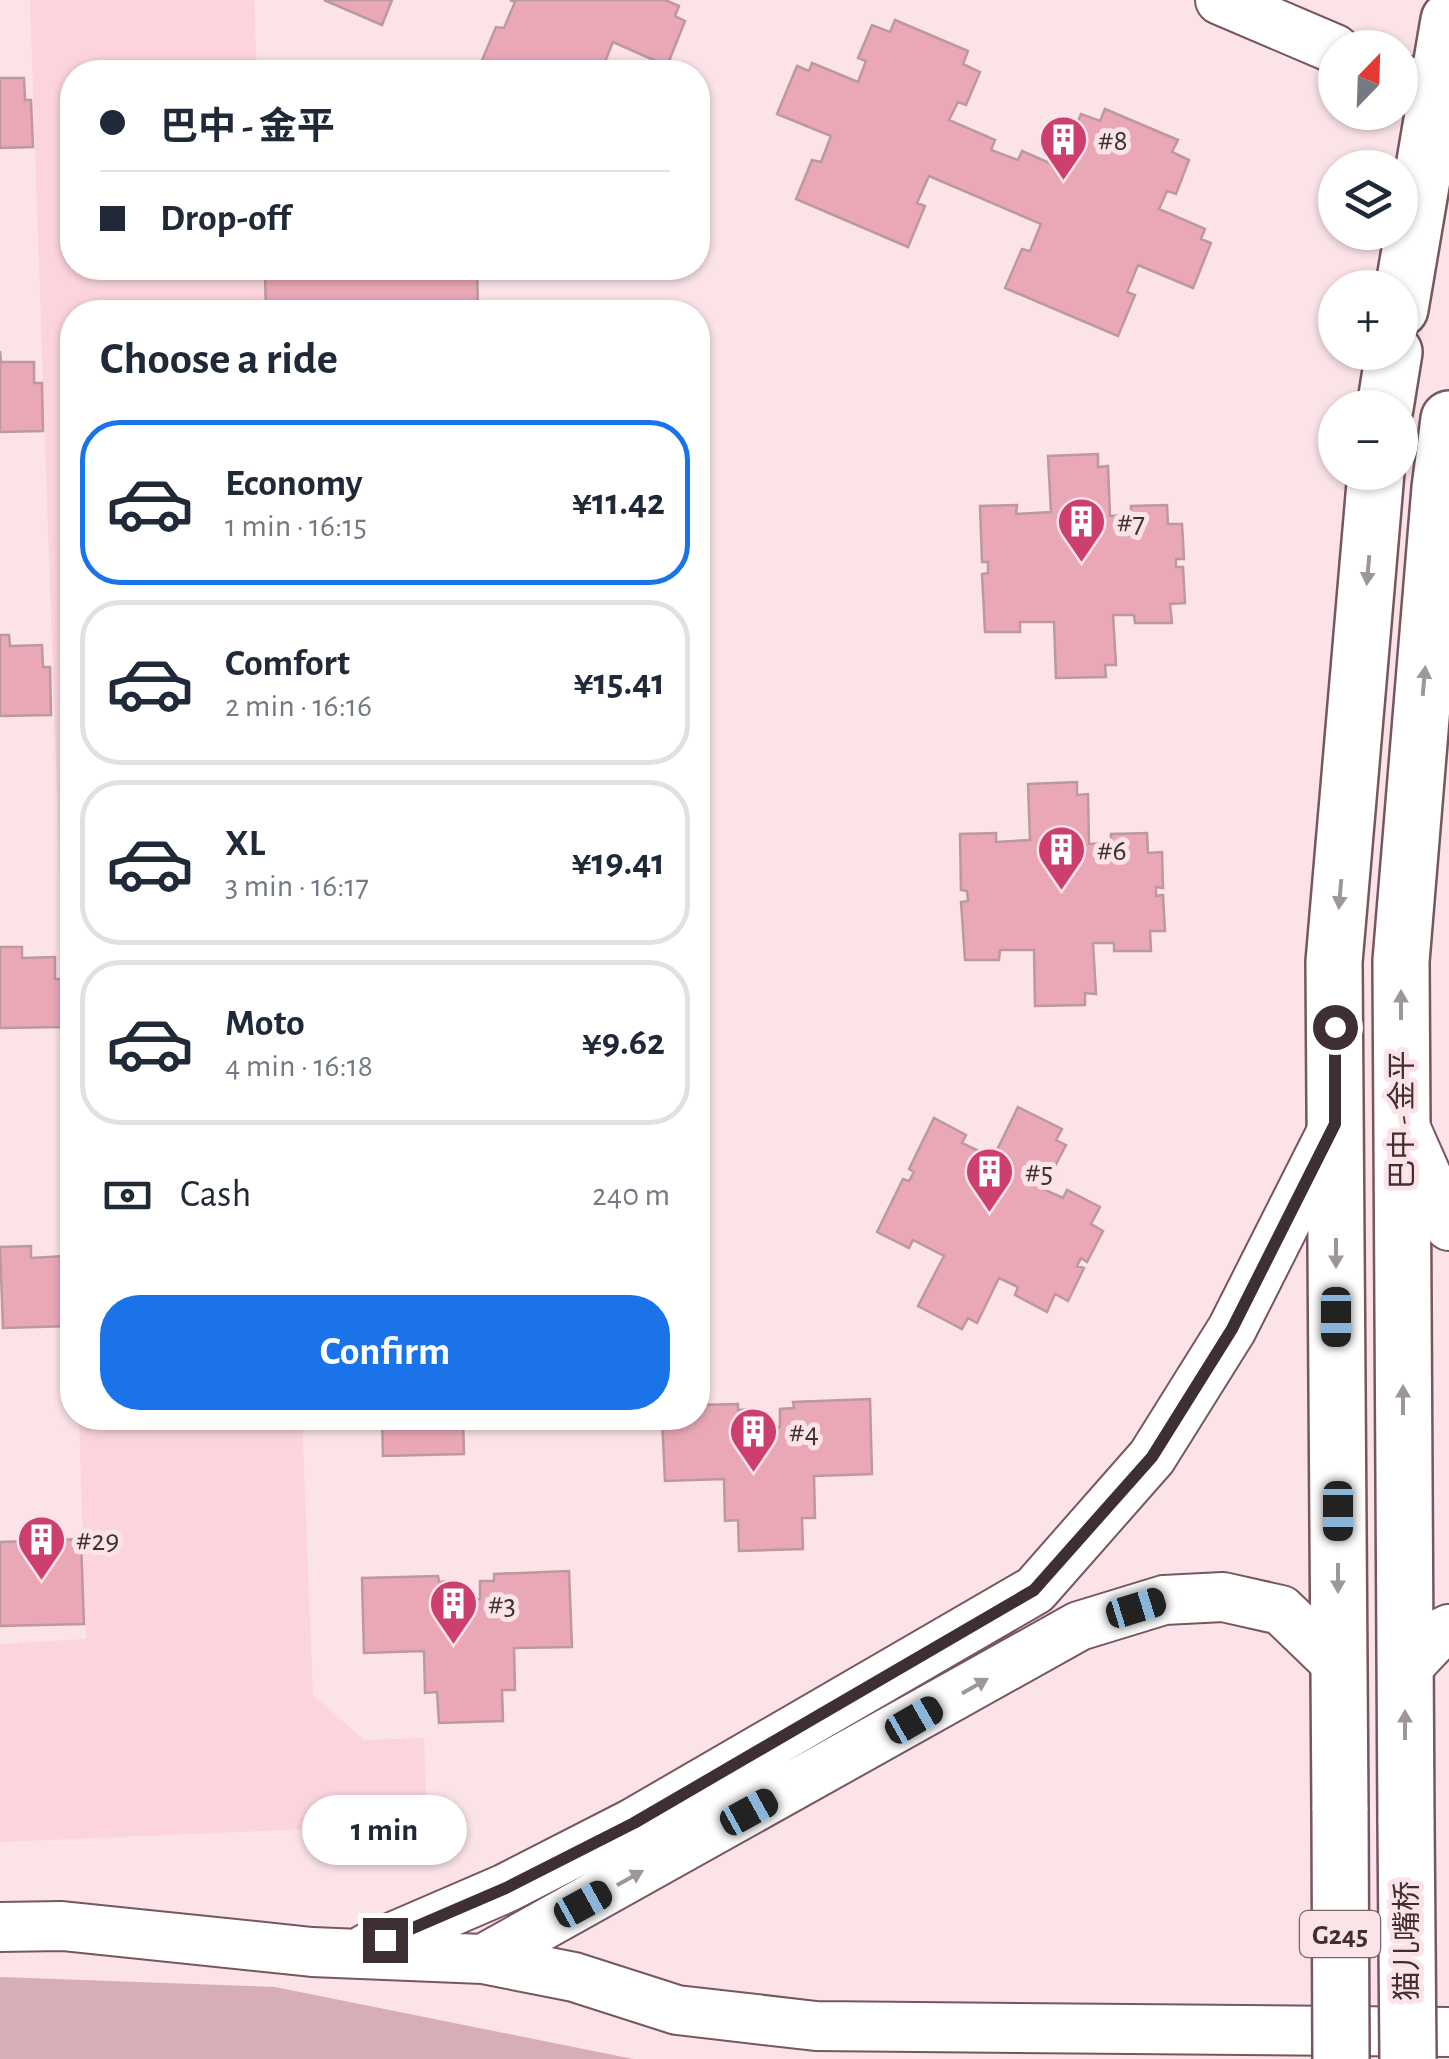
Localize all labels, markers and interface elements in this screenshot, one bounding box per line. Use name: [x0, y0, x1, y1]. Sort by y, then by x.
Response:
north arrow: [1318, 30, 1418, 130]
map controls: [1318, 30, 1418, 490]
text: 巴中 - 金平: [160, 109, 335, 147]
building icon: #8: [1037, 114, 1089, 182]
place label: #8: [1098, 126, 1128, 156]
button: layers: [1318, 150, 1418, 250]
text: Drop-off: [160, 200, 291, 238]
button: +: [1318, 270, 1418, 370]
text: Choose a ride: [100, 337, 338, 382]
button: −: [1318, 390, 1418, 490]
icon: car: [105, 458, 195, 548]
text: Economy: [225, 465, 363, 503]
text: ¥11.42: [572, 484, 665, 522]
building icon: #7: [1056, 496, 1108, 564]
place label: #7: [1117, 508, 1145, 538]
text: 1 min · 16:15: [225, 510, 367, 542]
one-way arrow: [1359, 554, 1375, 586]
icon: car: [105, 638, 195, 728]
text: Comfort: [225, 645, 350, 683]
text: ¥15.41: [573, 664, 665, 702]
one-way arrow: [1416, 665, 1432, 697]
text: 2 min · 16:16: [225, 690, 372, 722]
icon: car: [105, 818, 195, 908]
building icon: #6: [1036, 824, 1088, 892]
text: XL: [225, 825, 265, 863]
place label: #6: [1097, 836, 1127, 866]
text: ¥19.41: [571, 844, 665, 882]
text: 3 min · 16:17: [225, 870, 369, 902]
one-way arrow: [1332, 878, 1348, 910]
one-way arrow: [1393, 989, 1409, 1021]
icon: car: [105, 998, 195, 1088]
text: Moto: [225, 1005, 305, 1043]
route start: [1313, 1005, 1358, 1050]
text: ¥9.62: [582, 1024, 665, 1062]
text: 4 min · 16:18: [225, 1050, 373, 1082]
street label: 巴中 - 金平: [1386, 1050, 1418, 1190]
building icon: #5: [964, 1146, 1016, 1214]
place label: #5: [1025, 1158, 1053, 1188]
icon: cash: [100, 1168, 155, 1223]
text: Cash: [180, 1176, 251, 1214]
text: 240 m: [592, 1179, 670, 1211]
one-way arrow: [1328, 1238, 1344, 1270]
car: [1321, 1287, 1351, 1347]
button: Confirm: [100, 1295, 670, 1410]
one-way arrow: [1395, 1384, 1411, 1416]
building icon: #4: [728, 1406, 780, 1474]
place label: #4: [789, 1418, 819, 1448]
car: [1323, 1481, 1353, 1541]
building icon: #29: [15, 1514, 67, 1582]
place label: #29: [76, 1526, 119, 1556]
one-way arrow: [1330, 1563, 1346, 1595]
building icon: #3: [427, 1578, 479, 1646]
car: [1103, 1585, 1169, 1631]
place label: #3: [488, 1590, 516, 1620]
one-way arrow: [961, 1677, 989, 1695]
car: [881, 1692, 947, 1748]
one-way arrow: [1397, 1709, 1413, 1741]
car: [715, 1784, 783, 1840]
callout: 1 min: [302, 1795, 468, 1865]
text: 1 min: [351, 1814, 418, 1846]
one-way arrow: [616, 1870, 644, 1887]
car: [549, 1876, 617, 1932]
street label: 猫儿嘴桥: [1391, 1881, 1423, 2001]
road number: G245: [1300, 1911, 1380, 1957]
route end: [363, 1918, 408, 1963]

